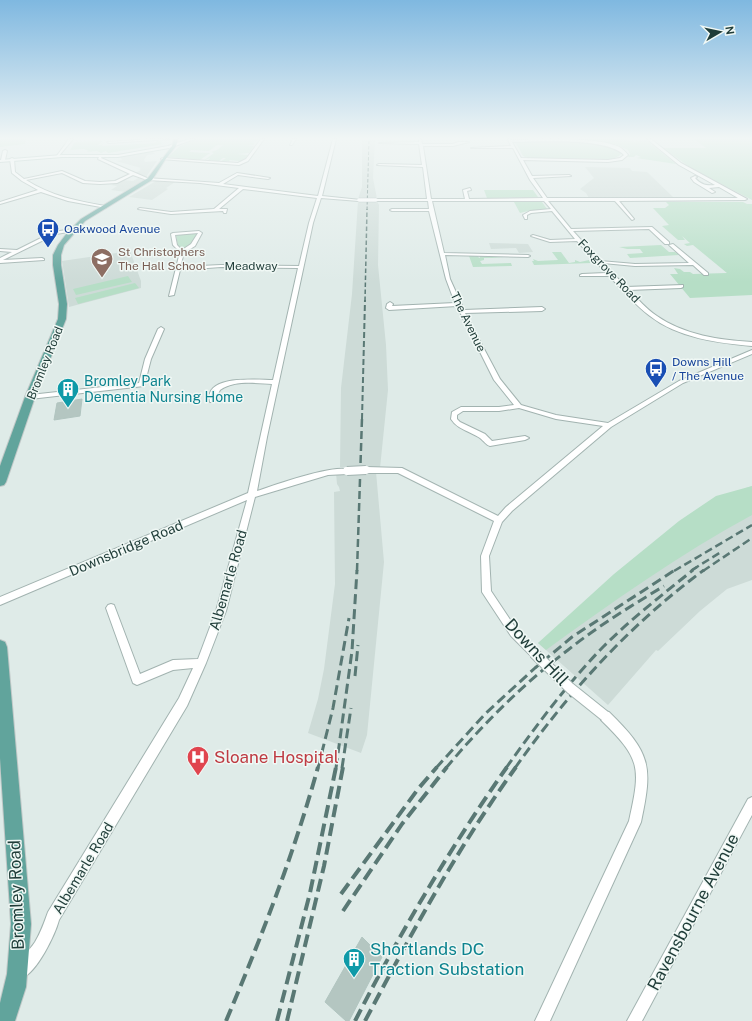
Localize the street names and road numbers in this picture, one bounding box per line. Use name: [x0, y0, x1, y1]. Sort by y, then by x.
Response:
street label: Foxgrove Road: [575, 236, 643, 306]
street label: Meadway: [224, 259, 278, 273]
street label: The Avenue: [447, 290, 489, 354]
street label: Bromley Road: [24, 324, 66, 402]
street label: Downsbridge Road: [67, 517, 185, 579]
street label: Albemarle Road: [206, 528, 250, 632]
street label: Downs Hill: [501, 614, 573, 690]
street label: Albemarle Road: [49, 819, 117, 917]
street label: Ravensbourne Avenue: [643, 830, 743, 994]
street label: Bromley Road: [4, 840, 28, 950]

